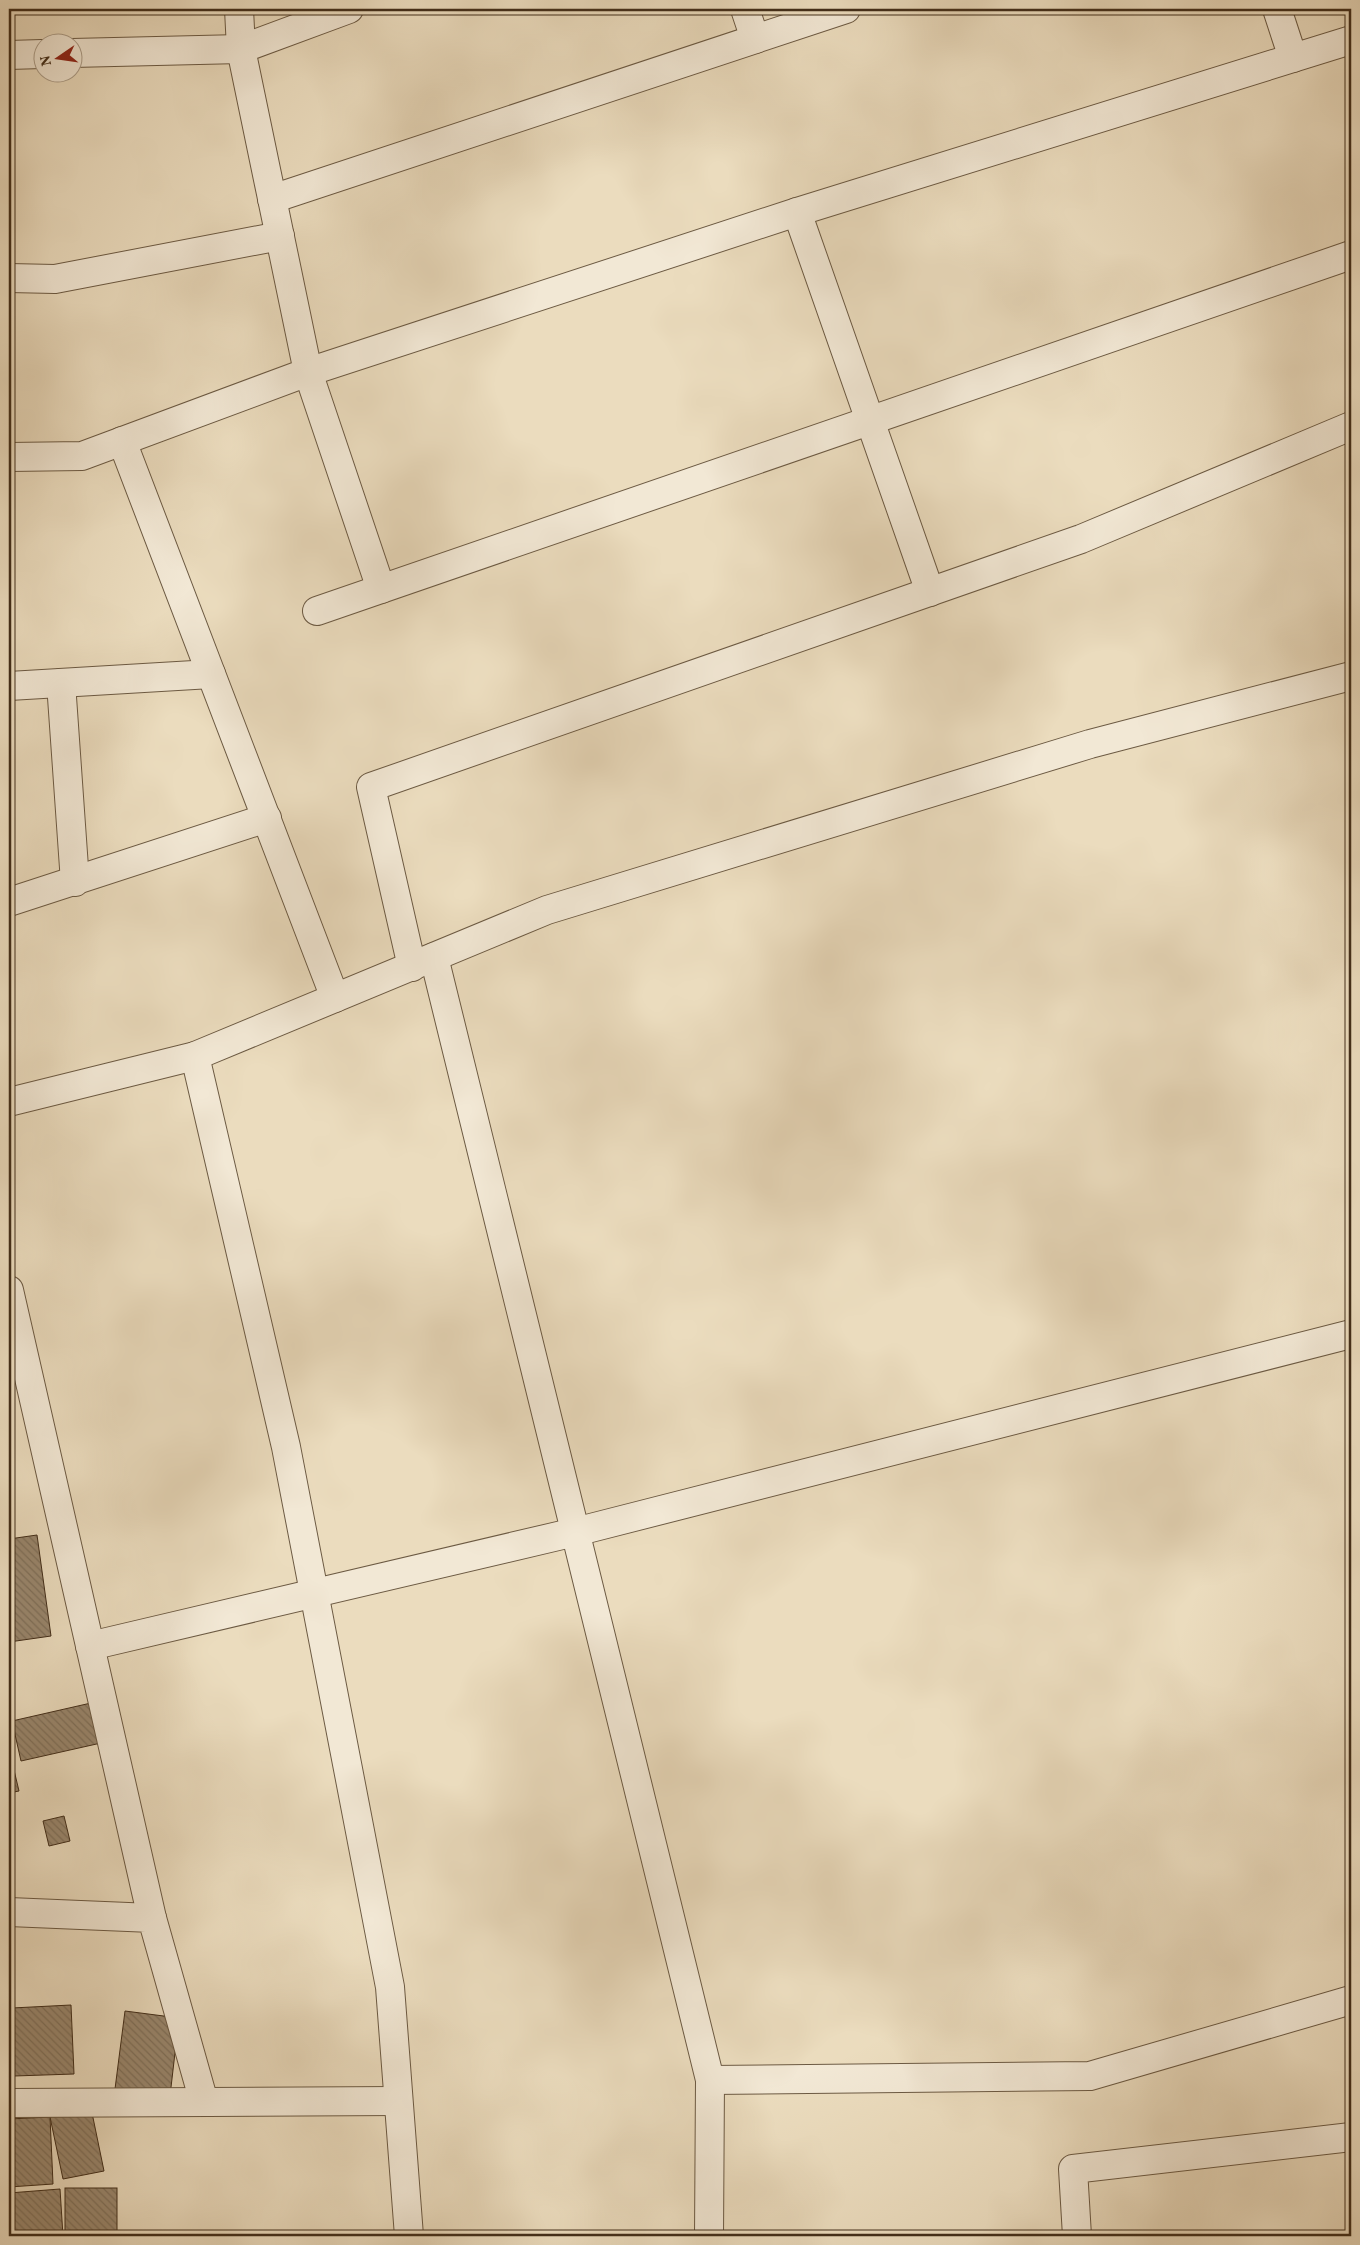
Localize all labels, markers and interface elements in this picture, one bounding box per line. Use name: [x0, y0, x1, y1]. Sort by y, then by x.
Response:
north arrow: [32, 32, 82, 82]
text: N: [36, 53, 57, 68]

